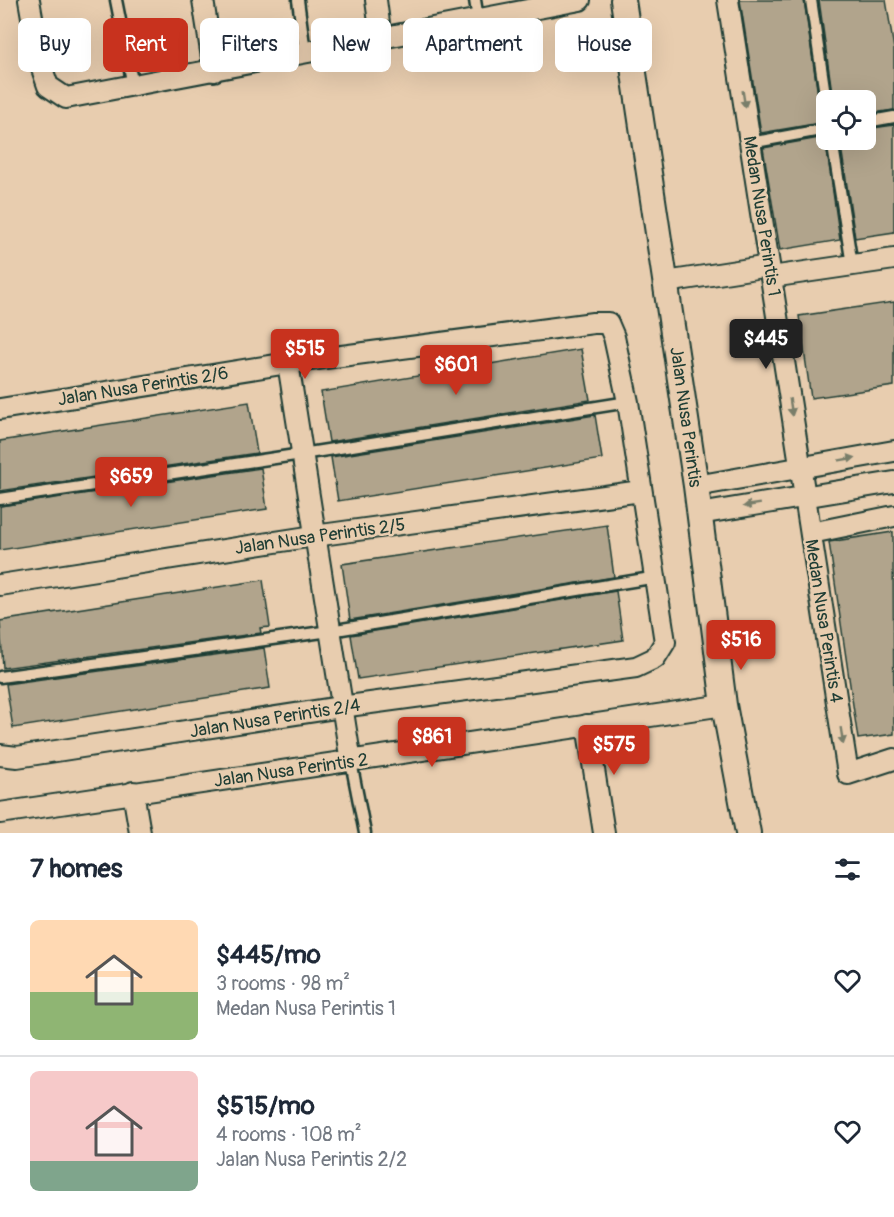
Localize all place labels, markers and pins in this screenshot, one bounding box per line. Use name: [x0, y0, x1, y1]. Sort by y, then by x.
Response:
pin: $445: [730, 319, 802, 370]
pin: $515: [269, 329, 341, 380]
pin: $601: [420, 345, 492, 396]
pin: $659: [95, 457, 167, 508]
pin: $516: [705, 620, 777, 671]
pin: $861: [396, 717, 468, 768]
pin: $575: [578, 725, 650, 776]

